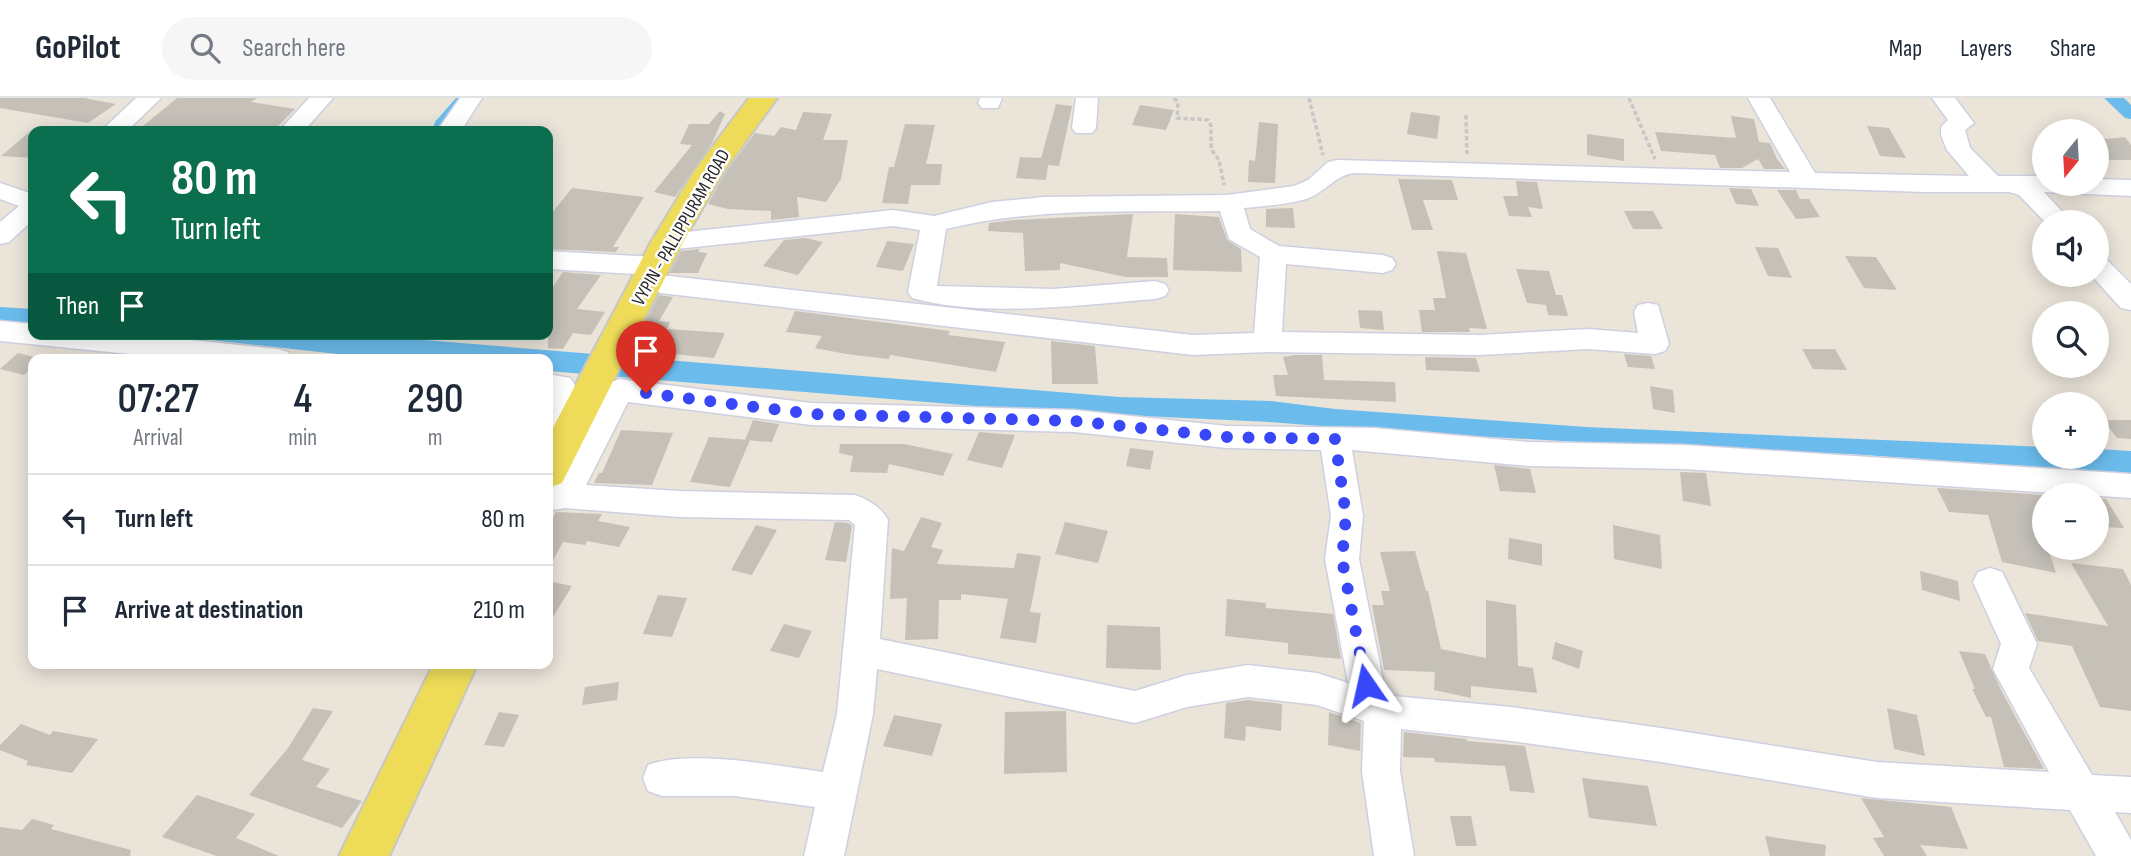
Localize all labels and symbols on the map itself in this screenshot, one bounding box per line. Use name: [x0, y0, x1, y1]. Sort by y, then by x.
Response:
north arrow: [2032, 119, 2109, 196]
street label: VYPIN - PALLIPPURAM ROAD: [627, 145, 735, 310]
pin: [616, 321, 676, 393]
position arrow: [1329, 648, 1403, 722]

